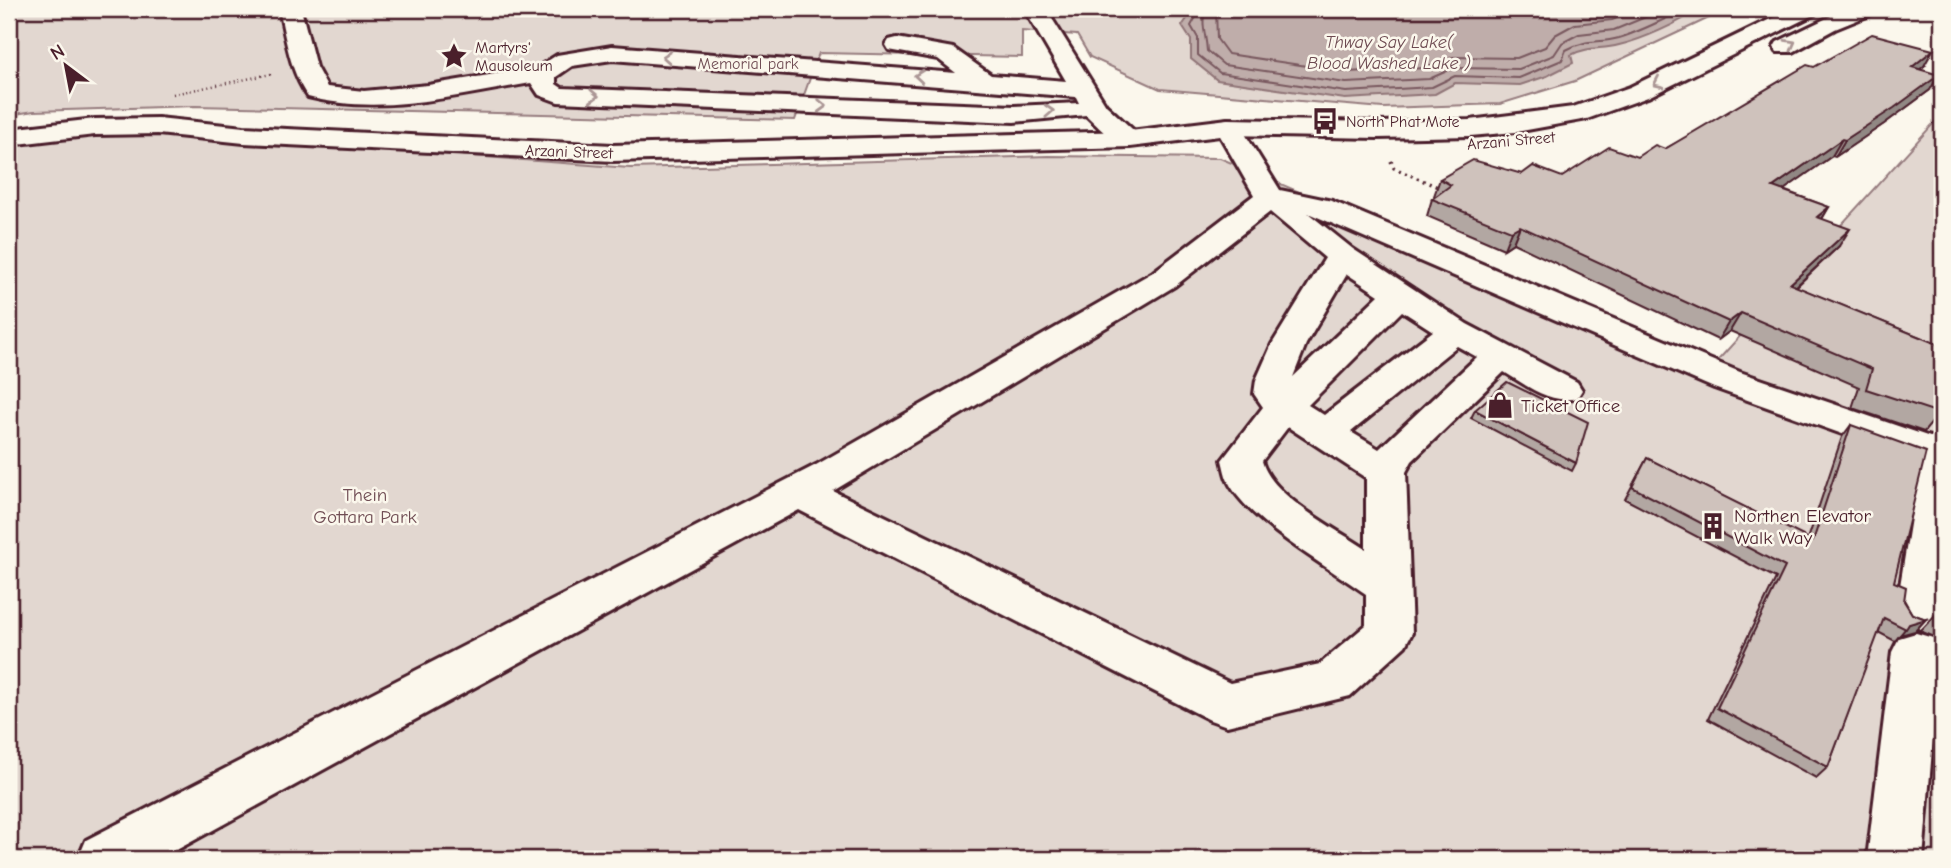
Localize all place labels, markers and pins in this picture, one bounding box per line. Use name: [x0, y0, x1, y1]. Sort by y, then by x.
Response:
place label: Martyrs' Mausoleum: [475, 39, 553, 75]
place icon: Martyrs' Mausoleum: [439, 41, 469, 71]
bus stop icon: North Phat Mote: [1310, 106, 1340, 136]
place label: North Phat Mote: [1346, 113, 1459, 131]
shop icon: Ticket Office: [1485, 390, 1515, 420]
place label: Ticket Office: [1521, 395, 1620, 417]
place label: Northen Elevator Walk Way: [1734, 505, 1872, 549]
building icon: Northen Elevator Walk Way: [1698, 511, 1728, 541]

